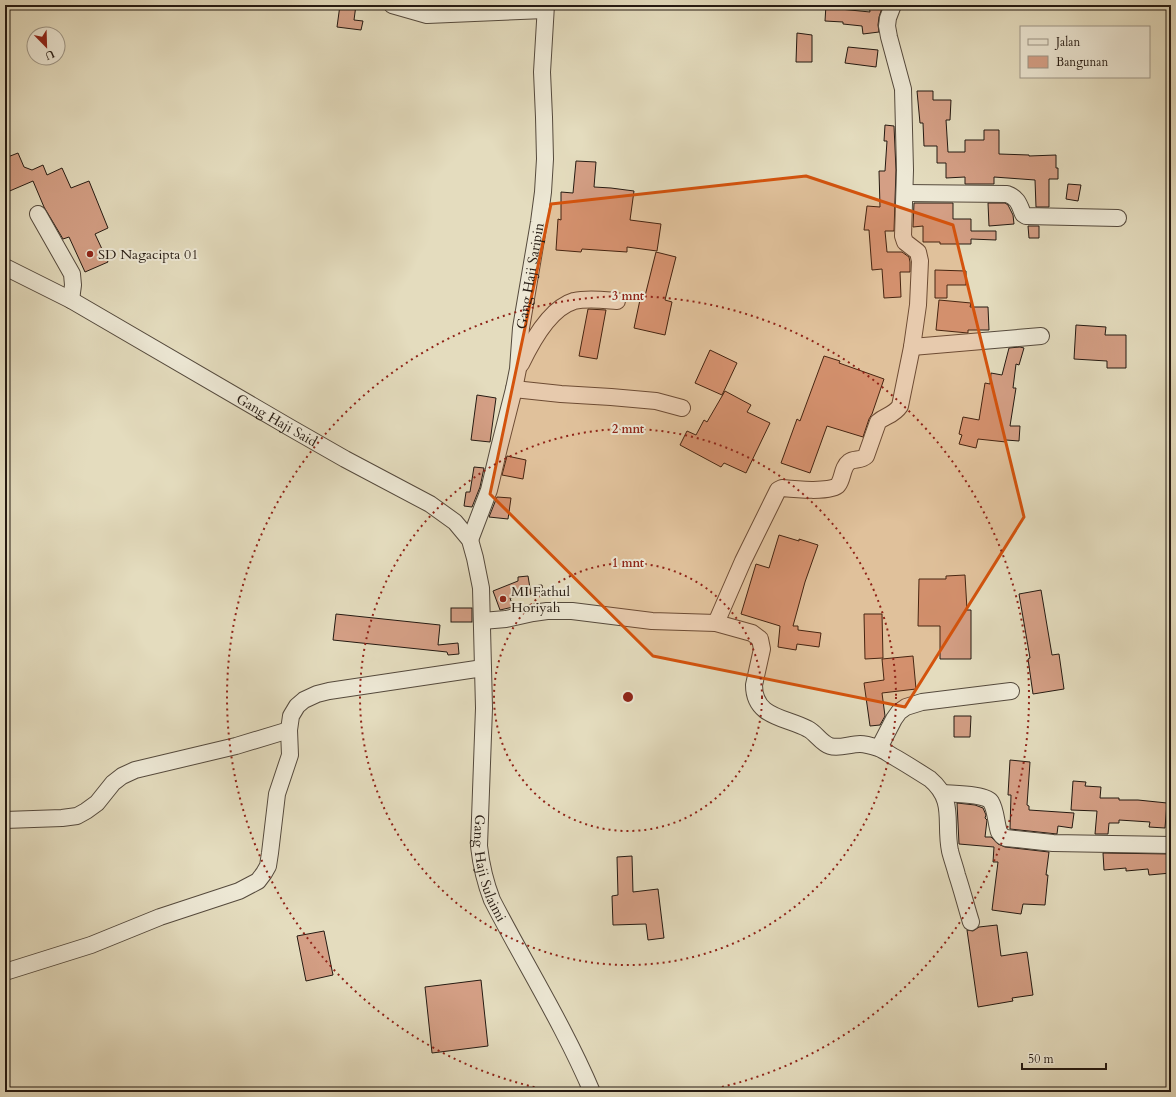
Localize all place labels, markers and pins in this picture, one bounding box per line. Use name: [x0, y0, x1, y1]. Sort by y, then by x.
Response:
place label: SD Nagacipta 01: [98, 245, 198, 264]
marker: SD Nagacipta 01: [85, 249, 95, 259]
place label: MI Fathul Horiyah: [511, 582, 571, 617]
marker: MI Fathul Horiyah: [498, 594, 508, 604]
centre of rings: [621, 690, 635, 704]

